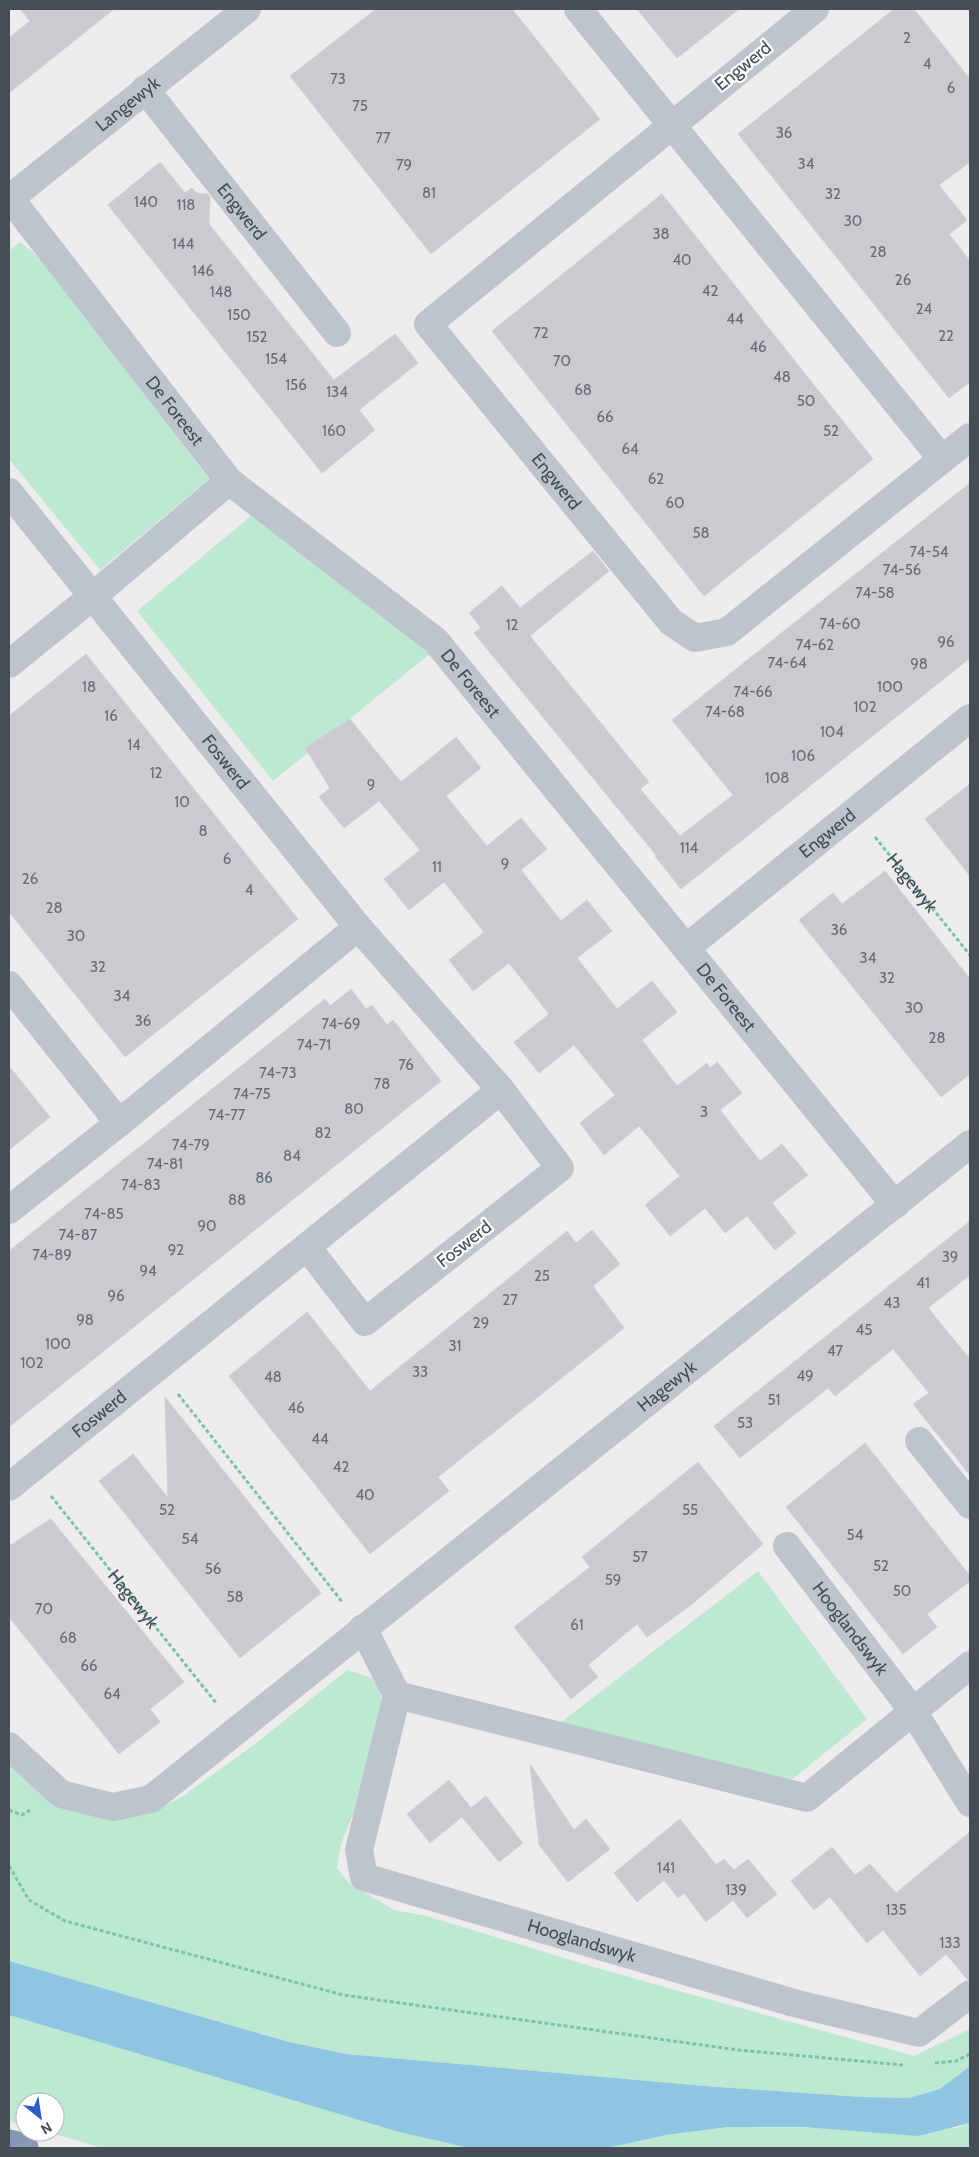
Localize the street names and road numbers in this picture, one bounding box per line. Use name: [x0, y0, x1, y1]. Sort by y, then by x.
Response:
street label: Engwerd: [710, 37, 776, 95]
street label: Langewyk: [91, 71, 165, 137]
street label: Engwerd: [212, 179, 271, 245]
street label: De Foreest: [141, 371, 208, 450]
street label: Engwerd: [527, 449, 586, 514]
street label: De Foreest: [436, 644, 505, 722]
street label: Foswerd: [197, 730, 254, 794]
street label: Engwerd: [795, 804, 860, 863]
street label: Hagewyk: [882, 849, 943, 918]
street label: De Foreest: [692, 959, 761, 1036]
street label: Foswerd: [432, 1216, 496, 1272]
street label: Hagewyk: [633, 1355, 702, 1417]
street label: Foswerd: [68, 1386, 131, 1443]
street label: Hagewyk: [103, 1565, 164, 1634]
street label: Hooglandswyk: [807, 1578, 893, 1681]
street label: Hooglandswyk: [525, 1914, 639, 1967]

